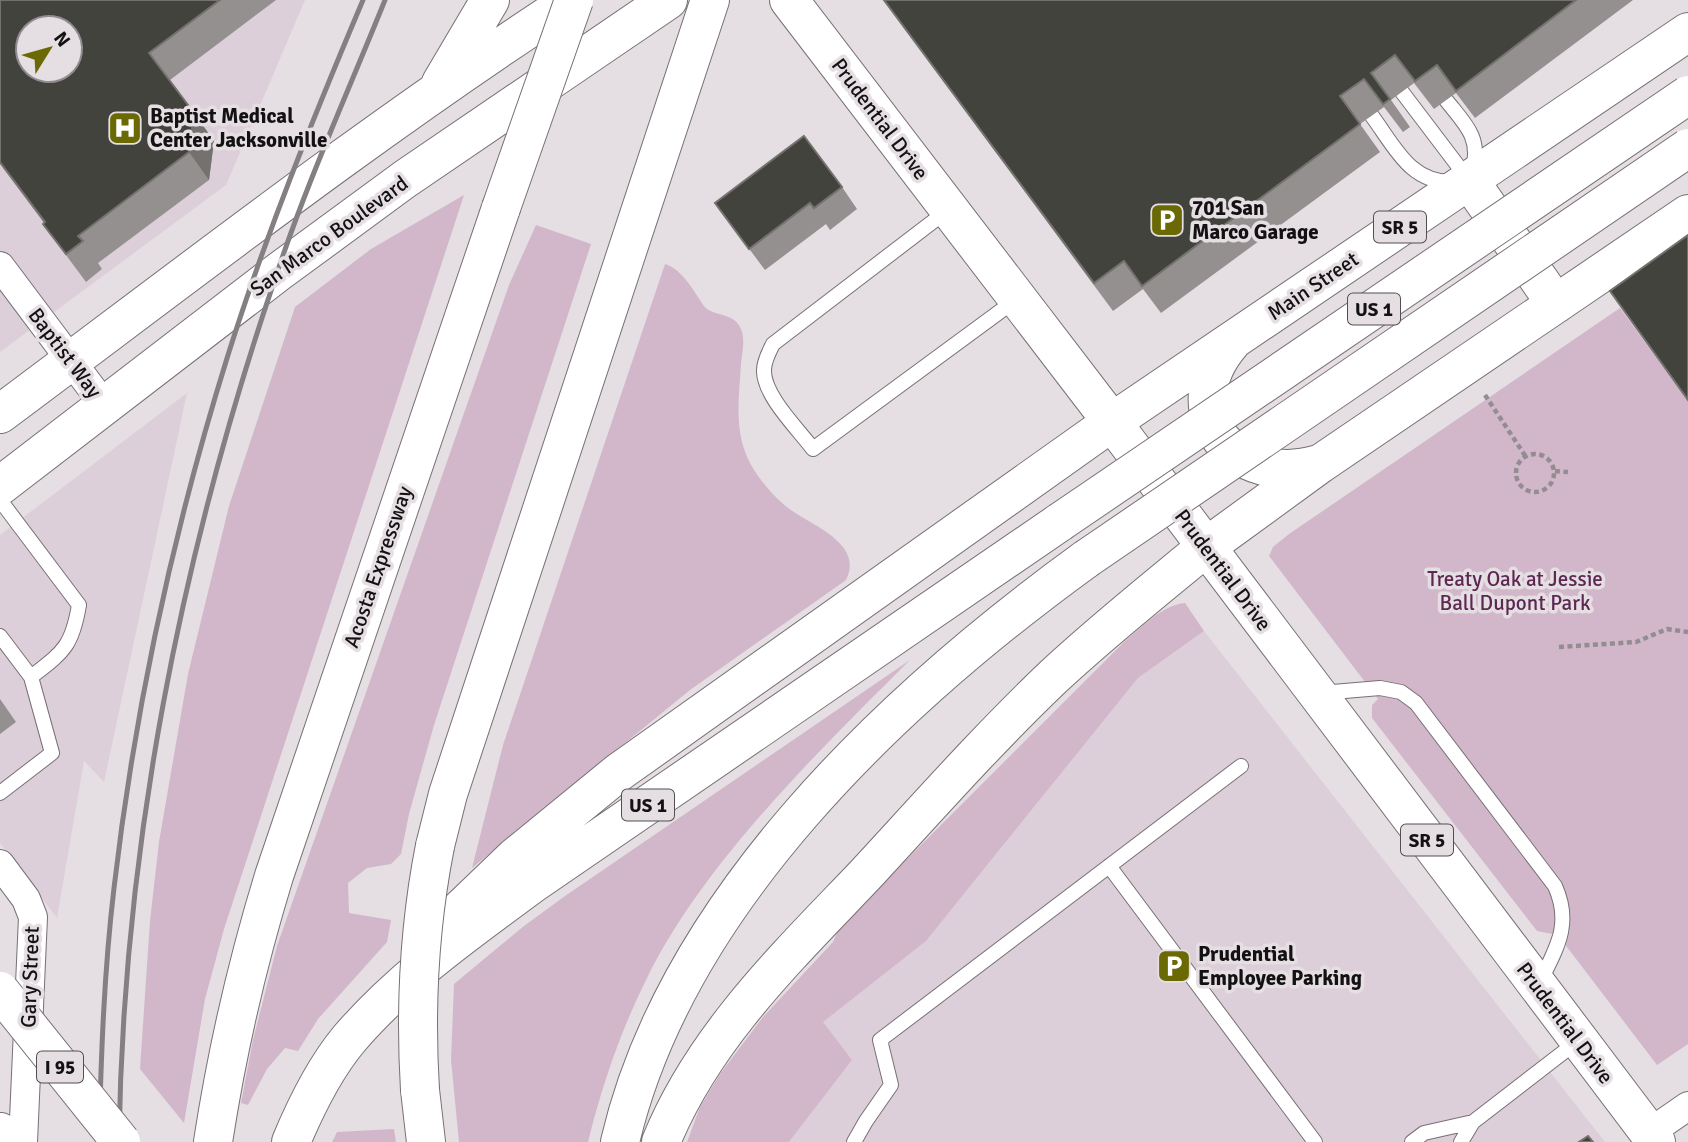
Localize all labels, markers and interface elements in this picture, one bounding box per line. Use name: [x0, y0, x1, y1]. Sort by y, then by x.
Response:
north arrow: [14, 14, 84, 84]
text: N: [48, 27, 75, 52]
street label: Prudential Drive: [826, 53, 934, 185]
place label: Baptist Medical Center Jacksonville: [150, 103, 327, 153]
hospital icon: Baptist Medical Center Jacksonville: [106, 109, 144, 147]
street label: San Marco Boulevard: [245, 170, 413, 302]
place label: 701 San Marco Garage: [1192, 195, 1319, 245]
parking icon: 701 San Marco Garage: [1148, 201, 1186, 239]
road number: SR 5: [1374, 212, 1426, 243]
street label: Main Street: [1263, 246, 1363, 326]
road number: US 1: [1348, 294, 1400, 324]
street label: Baptist Way: [23, 303, 107, 403]
street label: Acosta Expressway: [338, 483, 418, 651]
street label: Prudential Drive: [1169, 504, 1277, 636]
park label: Treaty Oak at Jessie Ball Dupont Park: [1427, 566, 1603, 616]
road number: US 1: [622, 790, 674, 820]
road number: SR 5: [1401, 824, 1453, 856]
street label: Gary Street: [15, 926, 45, 1028]
place label: Prudential Employee Parking: [1198, 941, 1362, 991]
parking icon: Prudential Employee Parking: [1155, 947, 1193, 985]
street label: Prudential Drive: [1511, 957, 1619, 1089]
road number: I 95: [37, 1051, 83, 1082]

